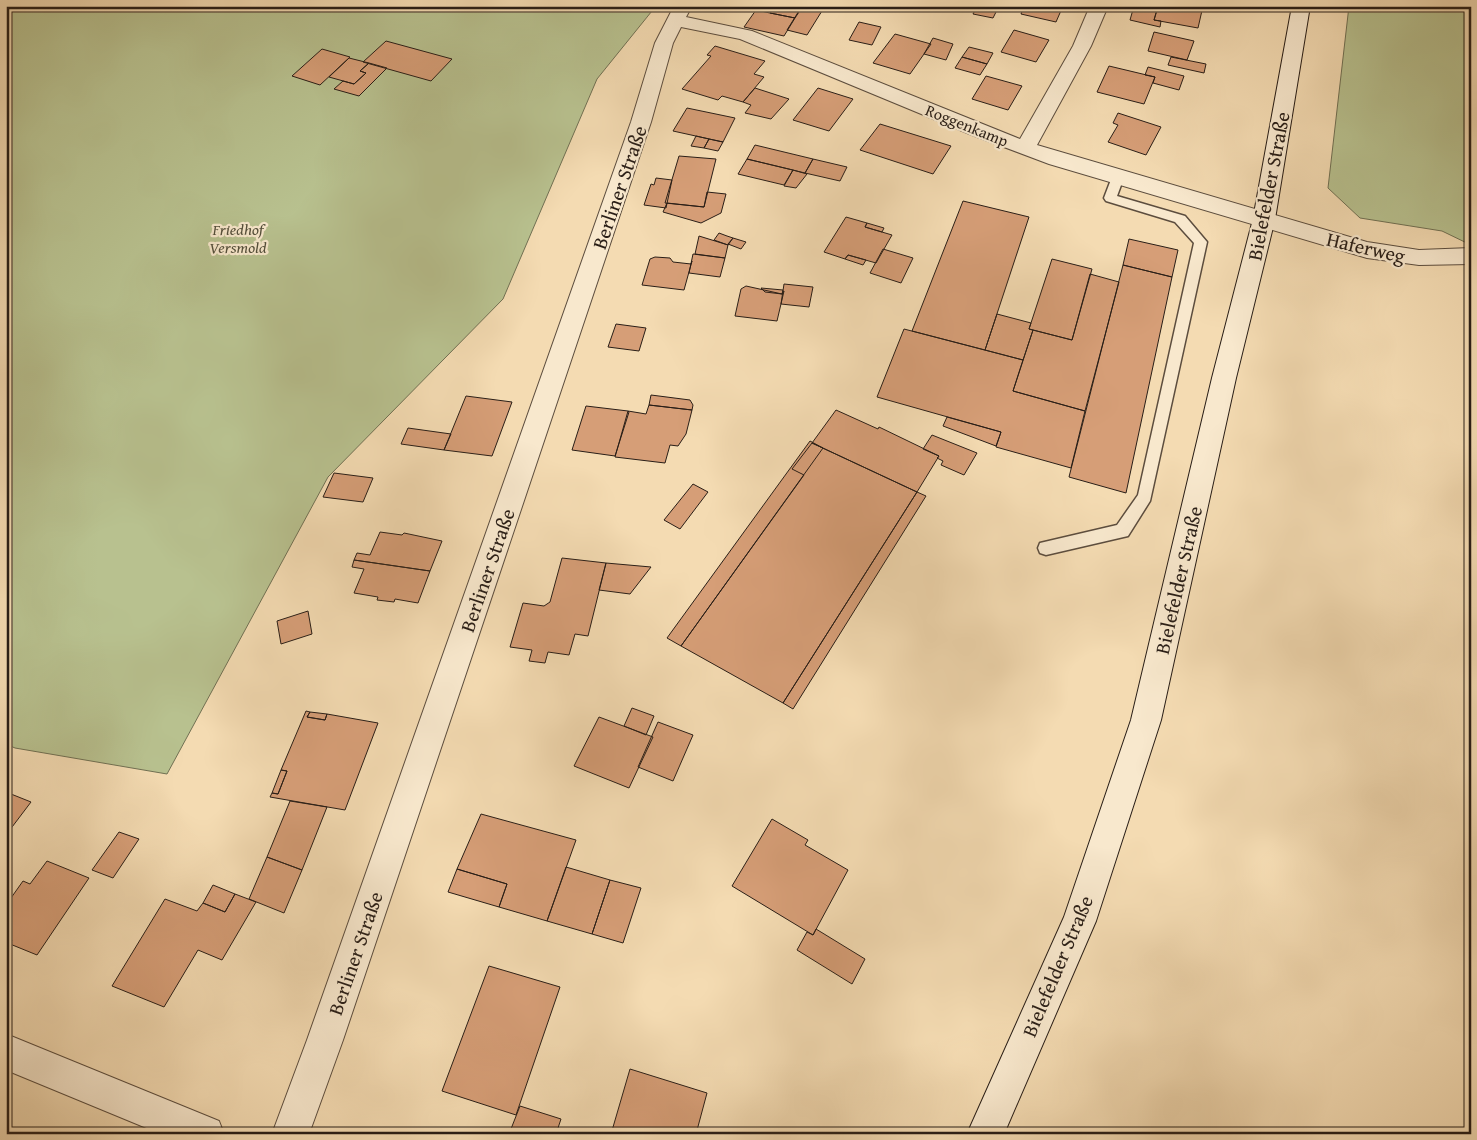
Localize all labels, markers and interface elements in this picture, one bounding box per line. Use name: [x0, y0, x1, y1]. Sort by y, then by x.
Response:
street label: Roggenkamp: [922, 98, 1012, 153]
street label: Bielefelder Straße: [1239, 109, 1297, 263]
street label: Berliner Straße: [584, 121, 654, 253]
park label: Friedhof Versmold: [209, 217, 267, 259]
street label: Haferweg: [1324, 224, 1408, 270]
street label: Bielefelder Straße: [1147, 503, 1209, 657]
street label: Berliner Straße: [452, 504, 522, 636]
street label: Berliner Straße: [320, 887, 390, 1019]
street label: Bielefelder Straße: [1014, 891, 1100, 1041]

